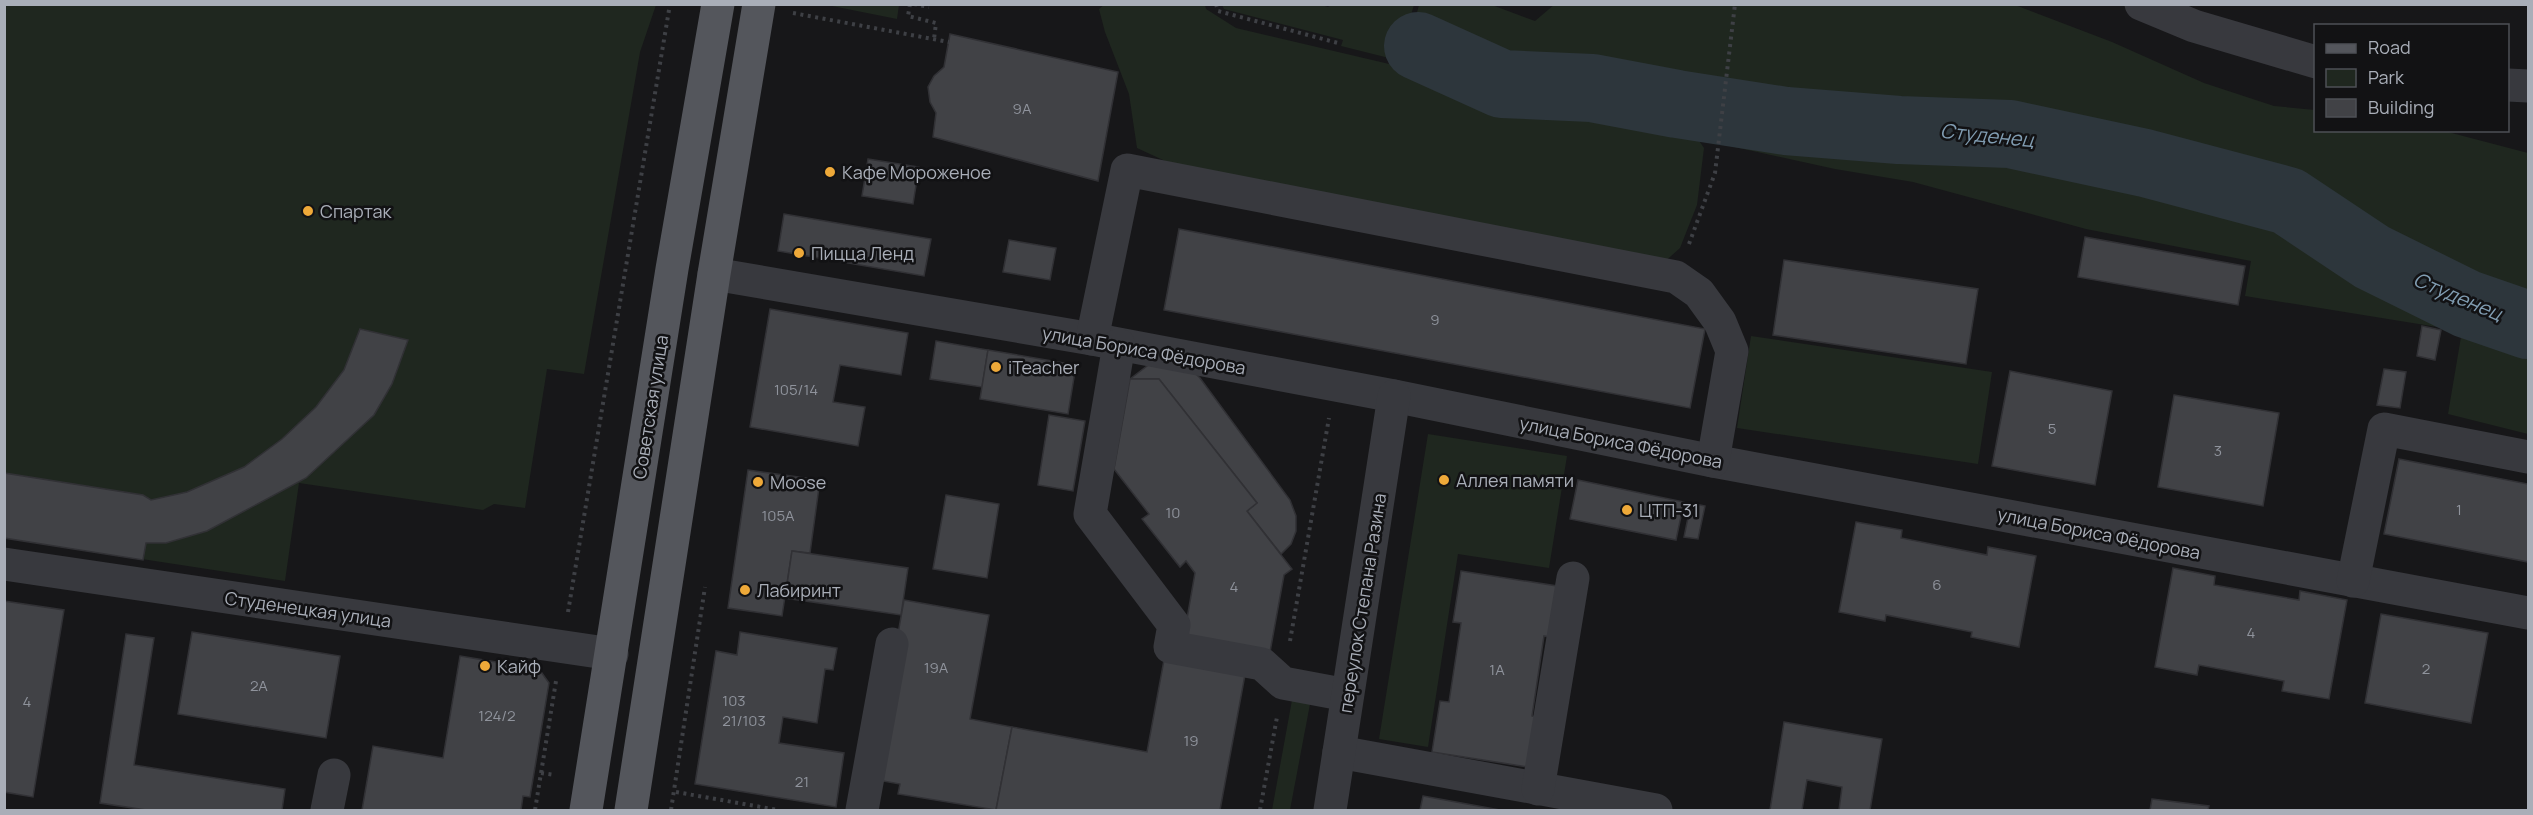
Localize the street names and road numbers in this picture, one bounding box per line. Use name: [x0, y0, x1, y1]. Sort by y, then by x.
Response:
street label: улица Бориса Фёдорова: [1040, 320, 1248, 380]
street label: Советская улица: [627, 333, 673, 481]
street label: улица Бориса Фёдорова: [1518, 411, 1724, 473]
street label: переулок Степана Разина: [1333, 491, 1391, 715]
street label: улица Бориса Фёдорова: [1996, 502, 2202, 564]
street label: Студенецкая улица: [223, 585, 393, 633]

